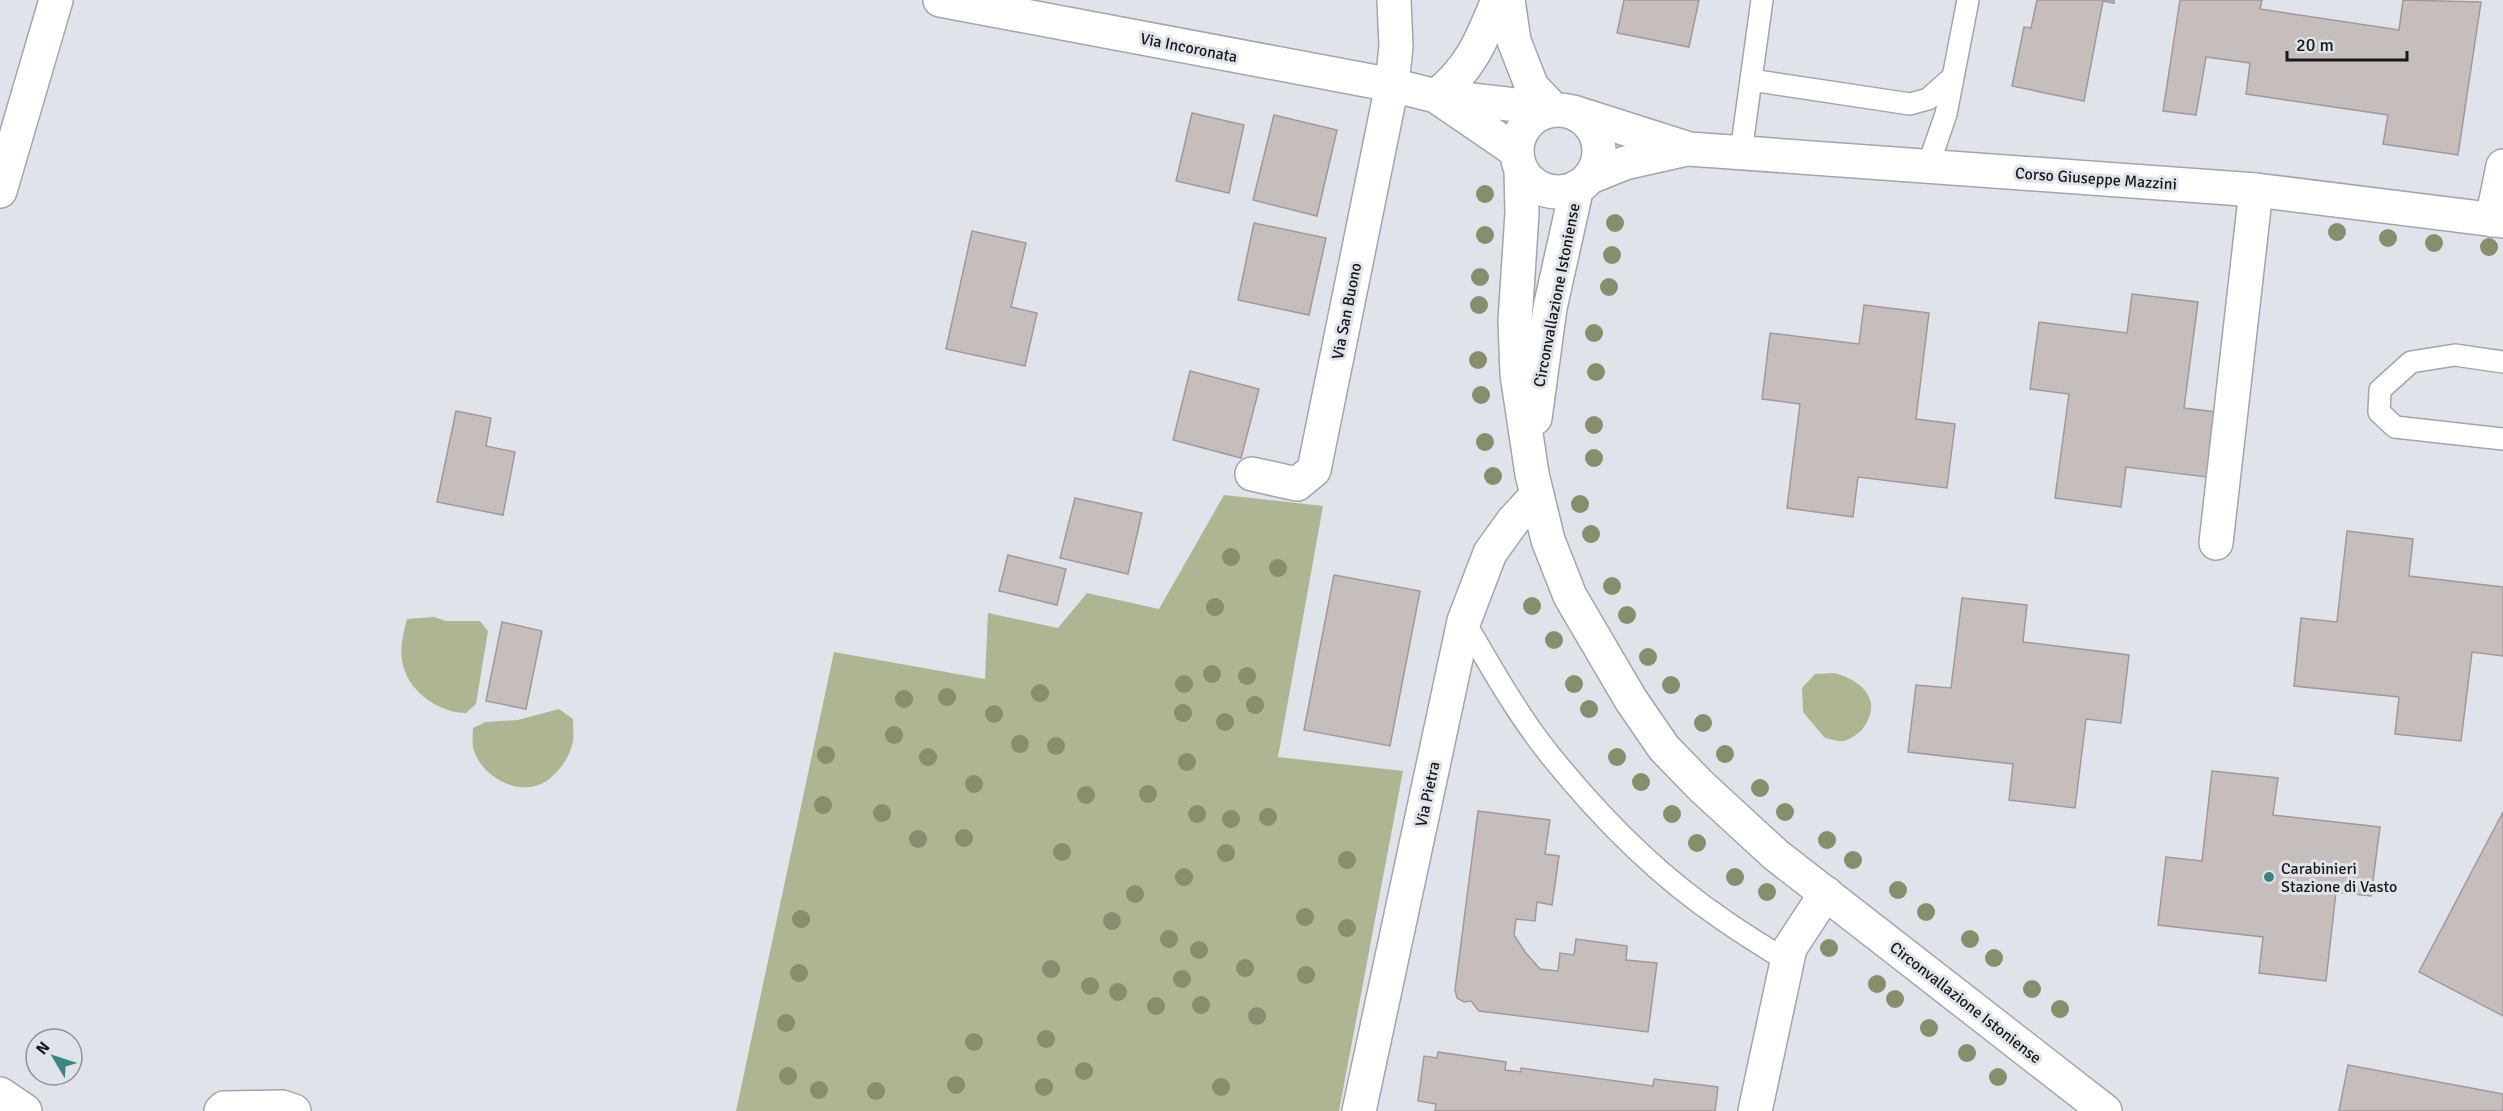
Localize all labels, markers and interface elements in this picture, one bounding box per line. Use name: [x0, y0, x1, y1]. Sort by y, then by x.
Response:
scale bar: [2287, 24, 2407, 62]
street label: Via Incoronata: [1138, 29, 1239, 67]
text: 20 m: [2296, 34, 2334, 56]
street label: Corso Giuseppe Mazzini: [2014, 163, 2178, 195]
street label: Circonvallazione Istoniense: [1529, 202, 1585, 389]
street label: Via San Buono: [1328, 261, 1366, 361]
street label: Via Pietra: [1411, 760, 1445, 829]
place label: Carabinieri Stazione di Vasto: [2281, 859, 2397, 897]
marker: Carabinieri Stazione di Vasto: [2262, 870, 2276, 884]
street label: Circonvallazione Istoniense: [1886, 937, 2045, 1068]
north arrow: [24, 1027, 84, 1087]
text: N: [32, 1038, 54, 1059]

